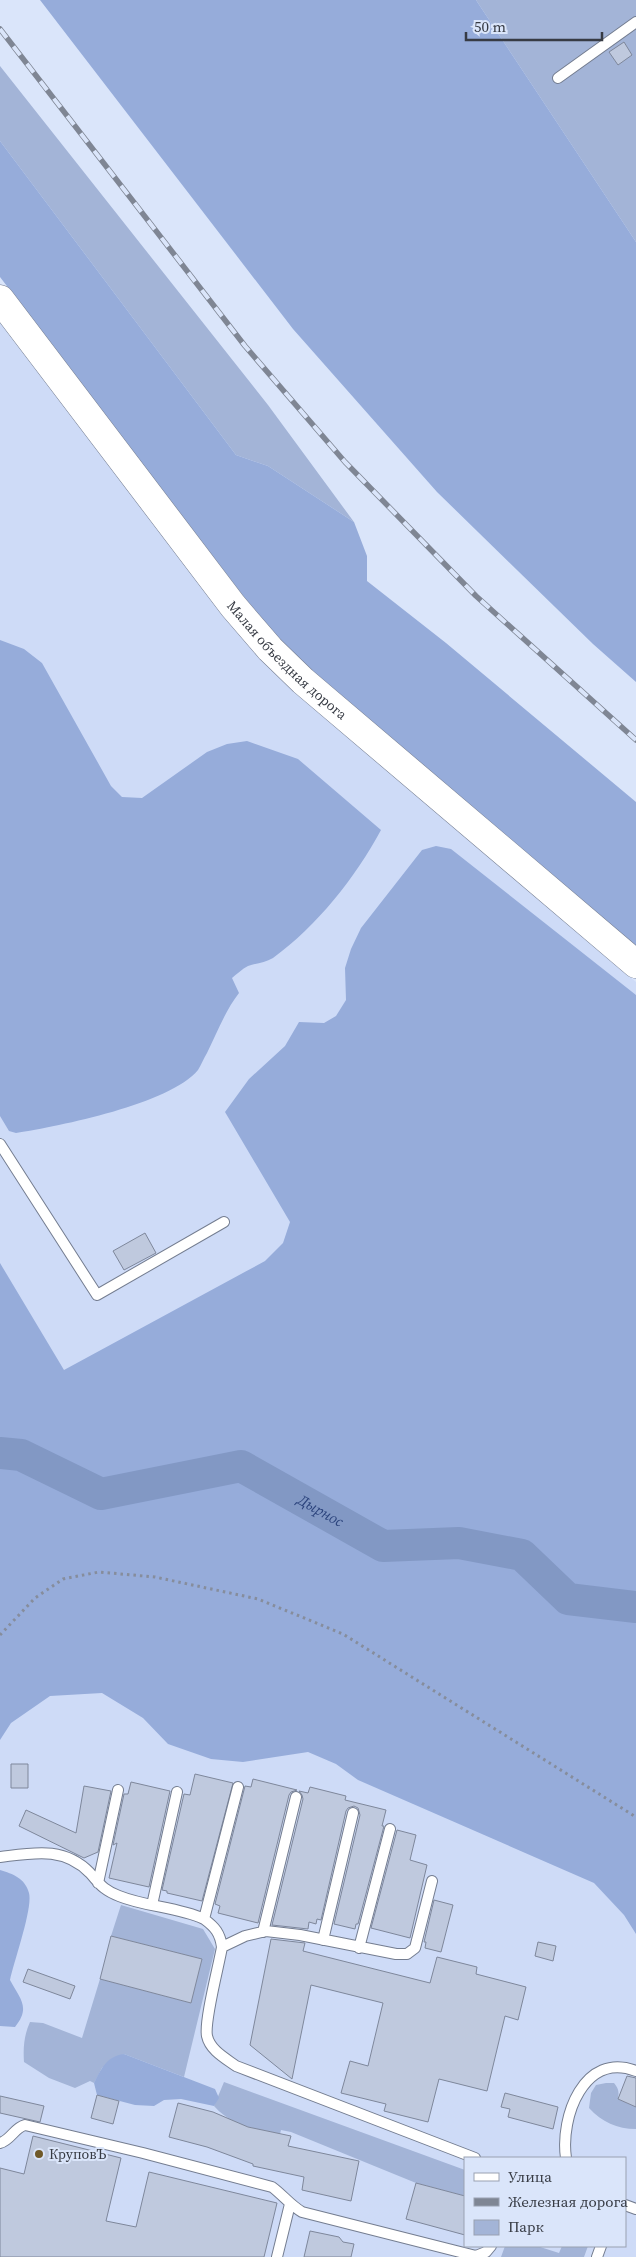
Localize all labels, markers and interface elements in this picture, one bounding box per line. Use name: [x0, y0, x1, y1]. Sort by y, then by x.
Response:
scale bar: [466, 10, 602, 42]
text: 50 m: [474, 16, 506, 37]
street label: Малая объездная дорога: [223, 596, 352, 725]
water label: Дырнос: [293, 1488, 348, 1532]
place label: КруповЪ: [49, 2144, 106, 2164]
marker: КруповЪ: [33, 2148, 45, 2160]
legend: [464, 2157, 626, 2247]
text: Улица: [508, 2166, 552, 2187]
text: Железная дорога: [508, 2191, 628, 2212]
text: Парк: [508, 2216, 544, 2237]

